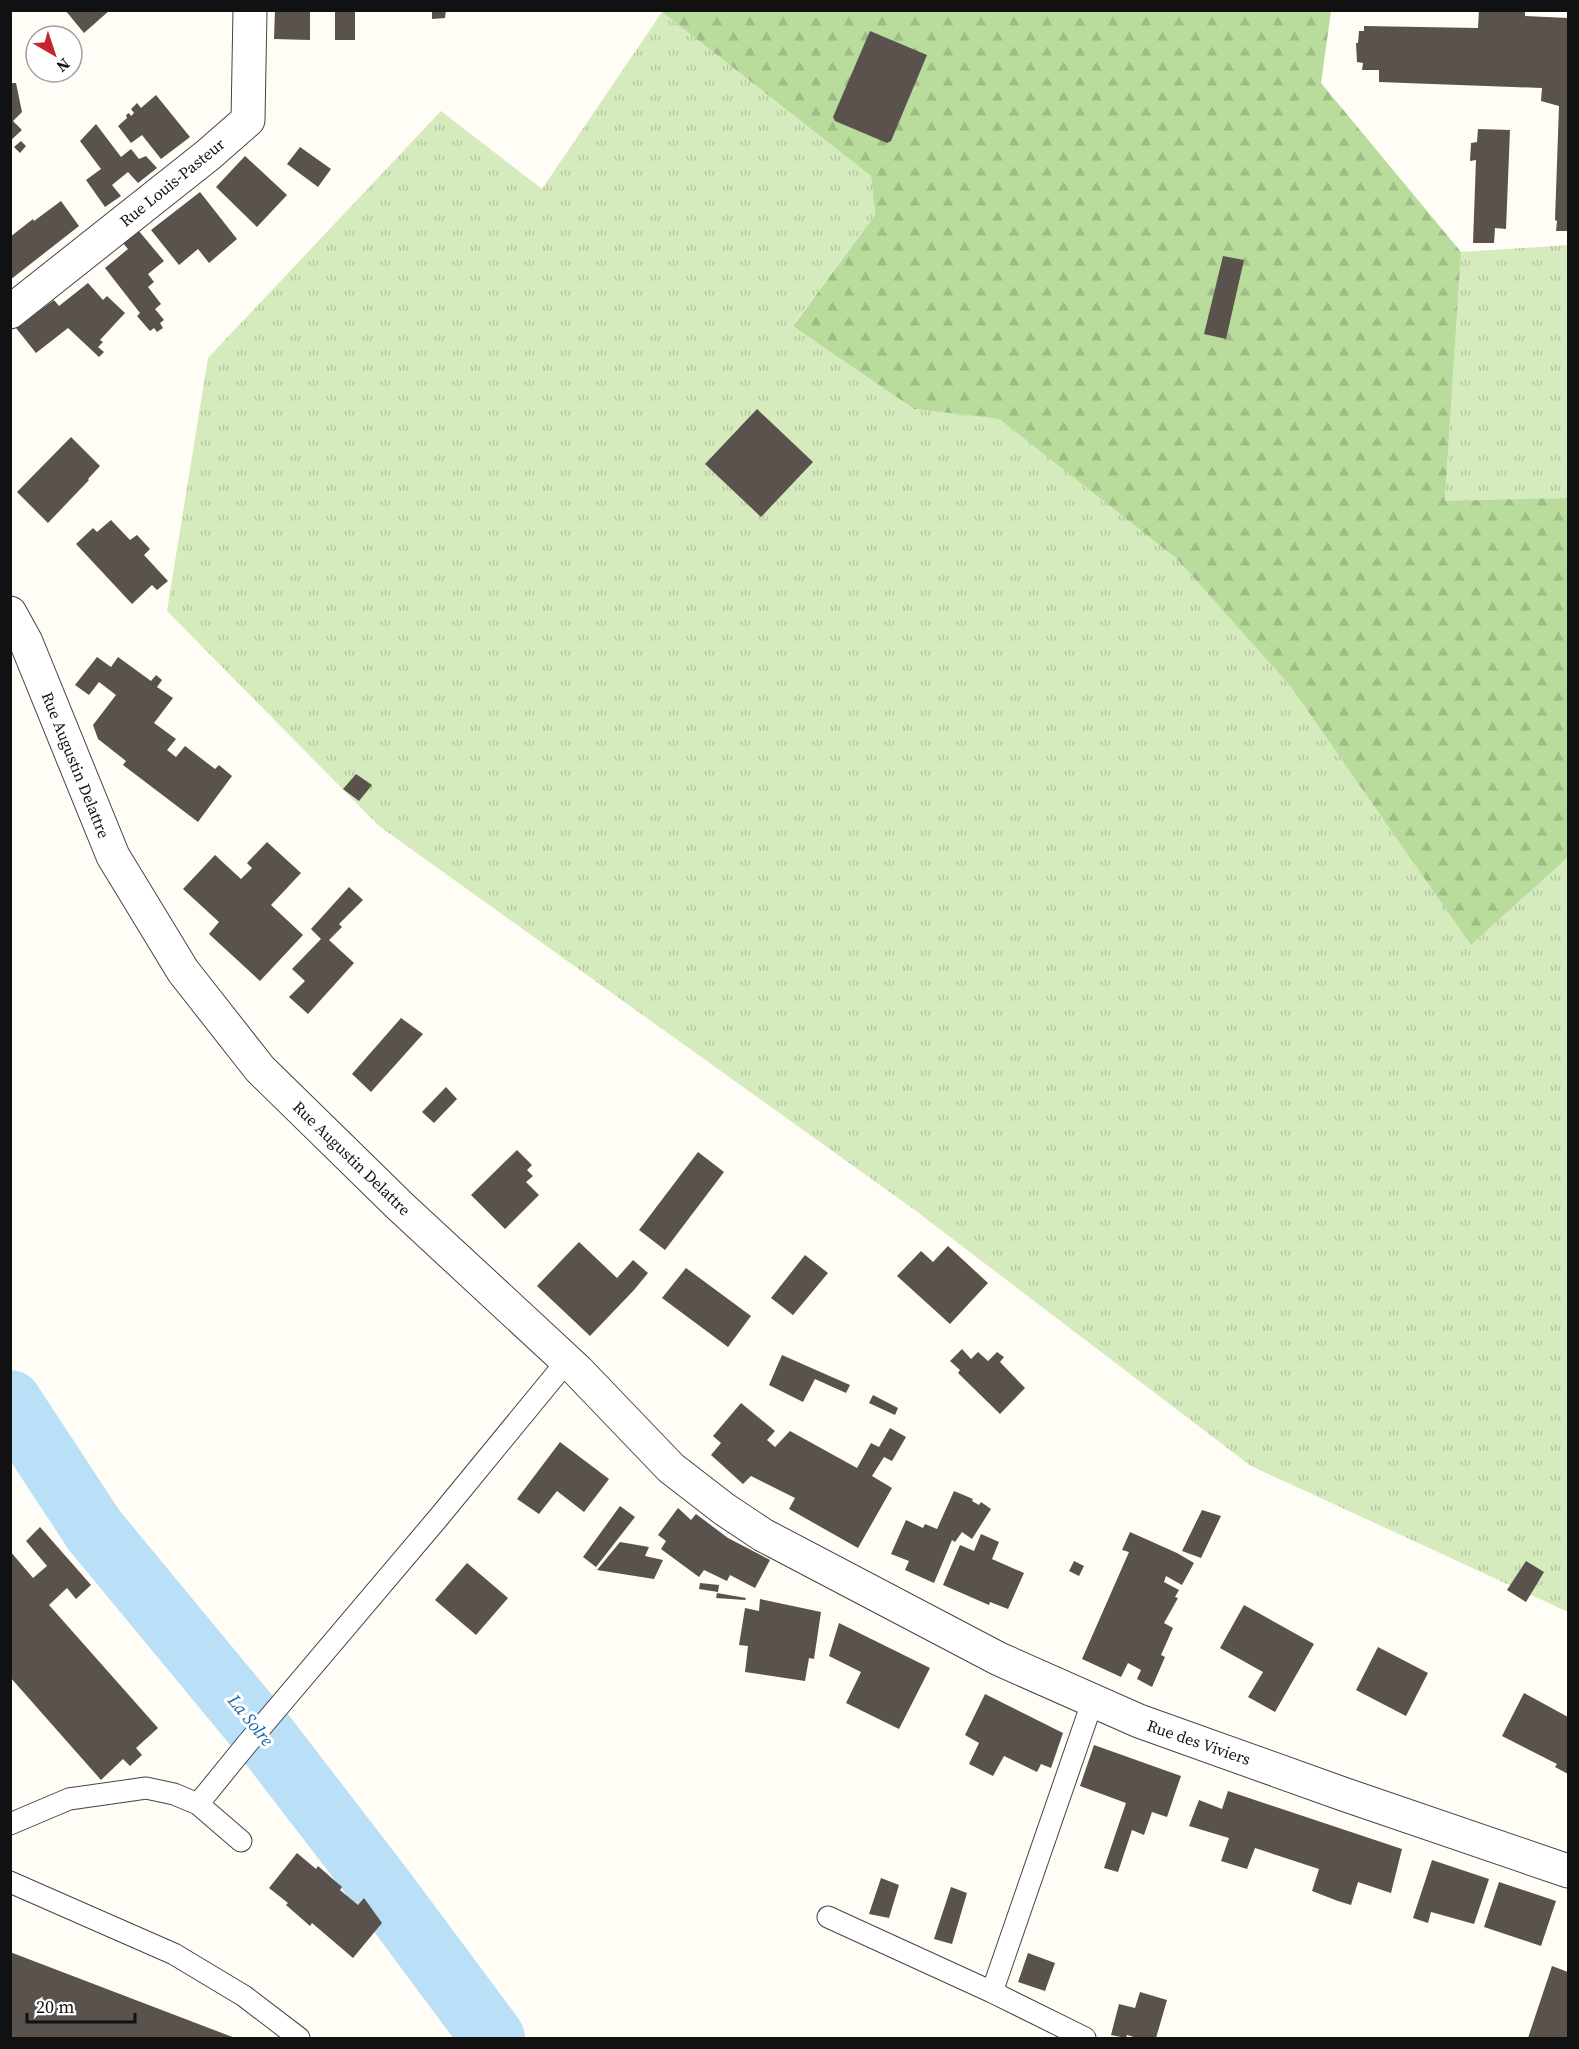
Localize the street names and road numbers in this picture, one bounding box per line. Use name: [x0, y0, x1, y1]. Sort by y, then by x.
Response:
street label: Rue Louis-Pasteur: [115, 133, 229, 231]
street label: Rue Augustin Delattre: [37, 688, 115, 842]
street label: Rue Augustin Delattre: [288, 1096, 416, 1220]
street label: Rue des Viviers: [1144, 1714, 1254, 1770]

